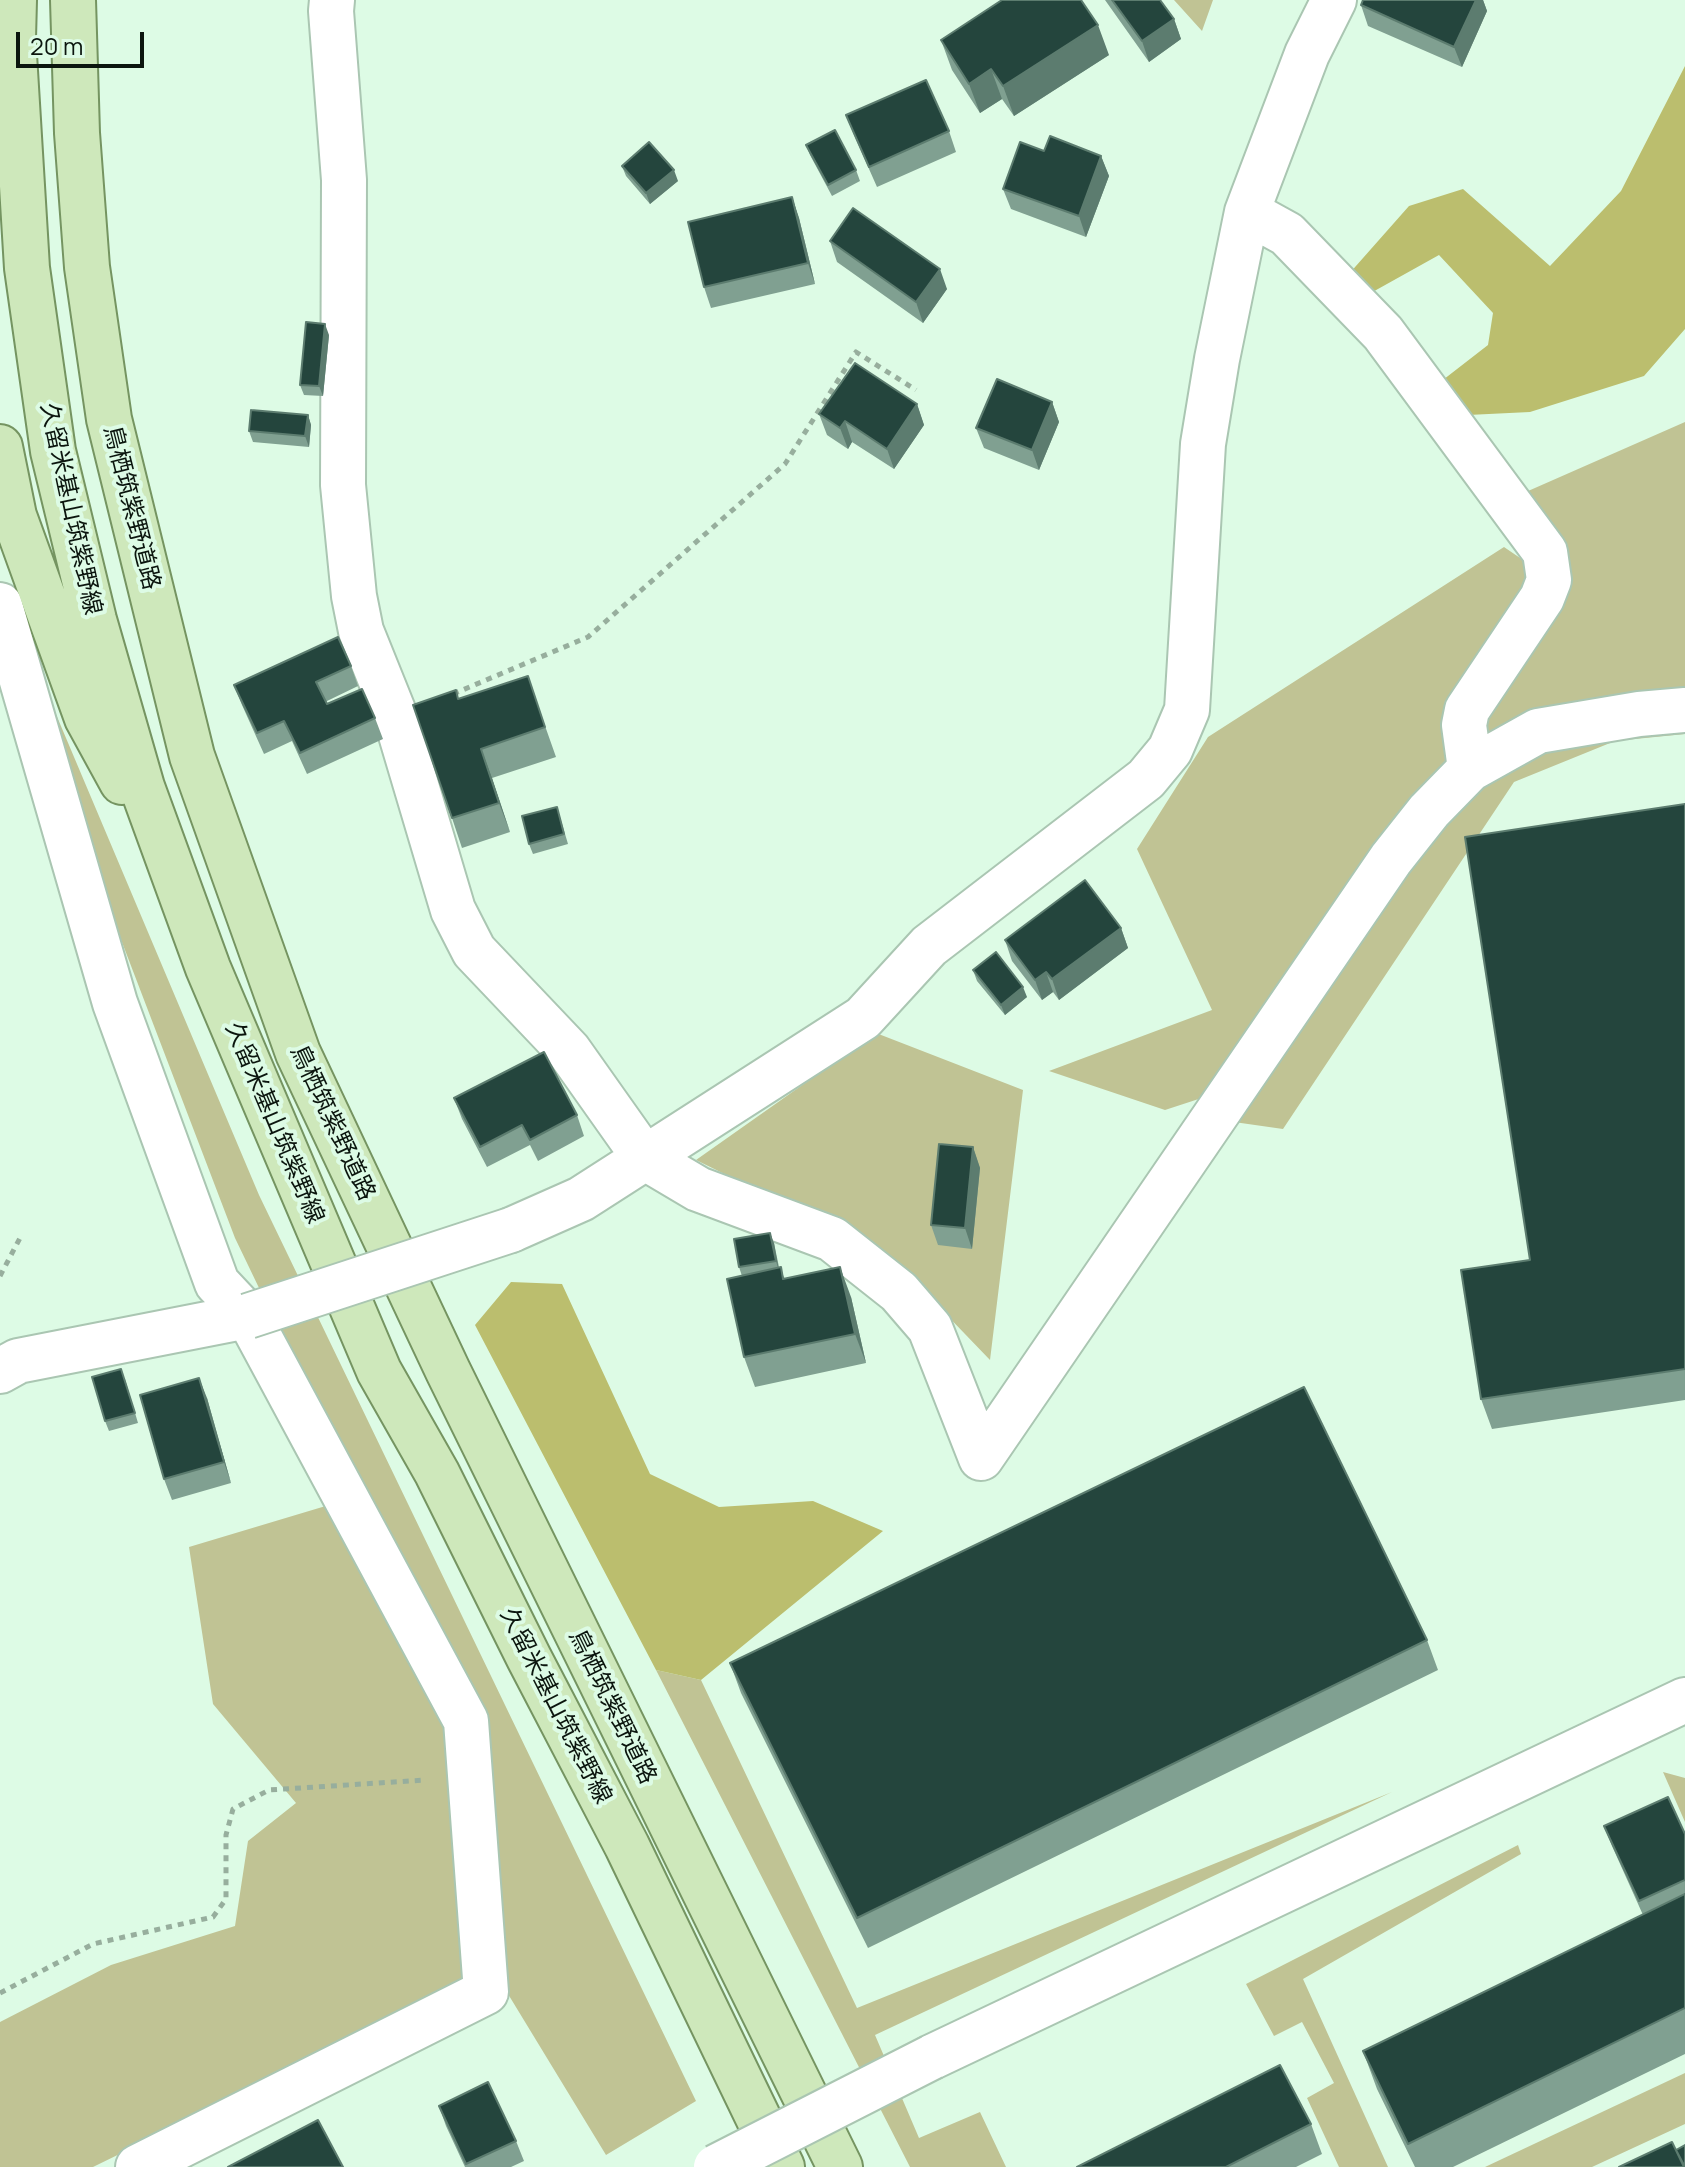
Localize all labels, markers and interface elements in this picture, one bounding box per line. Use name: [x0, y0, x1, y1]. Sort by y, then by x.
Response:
scale bar: [20, 16, 148, 66]
text: 20 m: [30, 29, 83, 62]
street label: 久留米基山筑紫野線: [33, 400, 107, 618]
street label: 鳥栖筑紫野道路: [97, 423, 165, 593]
street label: 久留米基山筑紫野線: [219, 1018, 329, 1228]
street label: 鳥栖筑紫野道路: [283, 1041, 381, 1205]
street label: 久留米基山筑紫野線: [493, 1603, 617, 1809]
street label: 鳥栖筑紫野道路: [562, 1625, 662, 1789]

